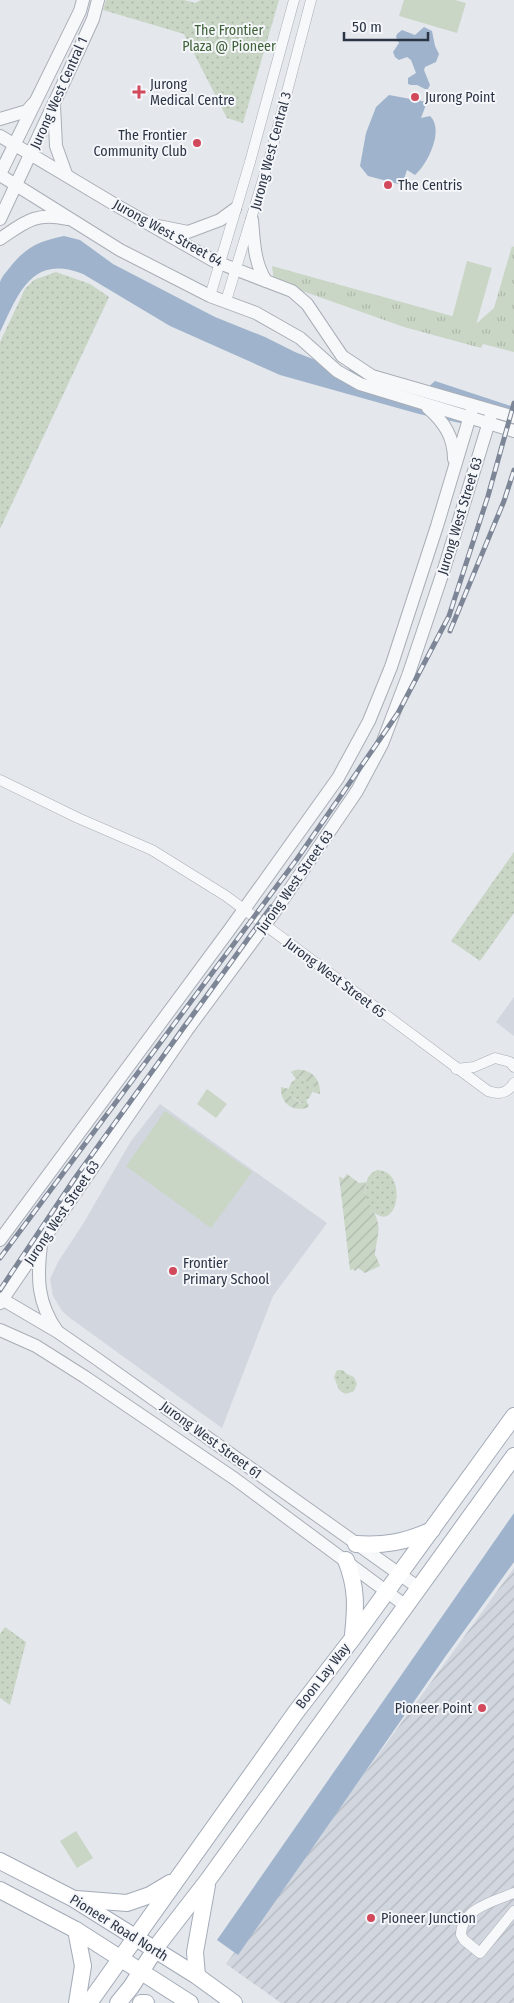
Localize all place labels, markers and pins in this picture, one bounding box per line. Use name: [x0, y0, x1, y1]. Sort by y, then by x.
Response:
place label: Jurong Medical Centre: [150, 76, 235, 109]
marker: Jurong Medical Centre: [132, 85, 146, 99]
place label: Jurong Point: [425, 89, 495, 106]
marker: Jurong Point: [409, 91, 421, 103]
place label: The Frontier Community Club: [94, 127, 187, 160]
marker: The Frontier Community Club: [191, 137, 203, 149]
place label: The Centris: [398, 177, 462, 194]
marker: The Centris: [382, 179, 394, 191]
place label: Frontier Primary School: [183, 1255, 270, 1288]
marker: Frontier Primary School: [167, 1265, 179, 1277]
place label: Pioneer Point: [395, 1700, 472, 1717]
marker: Pioneer Point: [476, 1702, 488, 1714]
place label: Pioneer Junction: [381, 1910, 476, 1927]
marker: Pioneer Junction: [365, 1912, 377, 1924]

